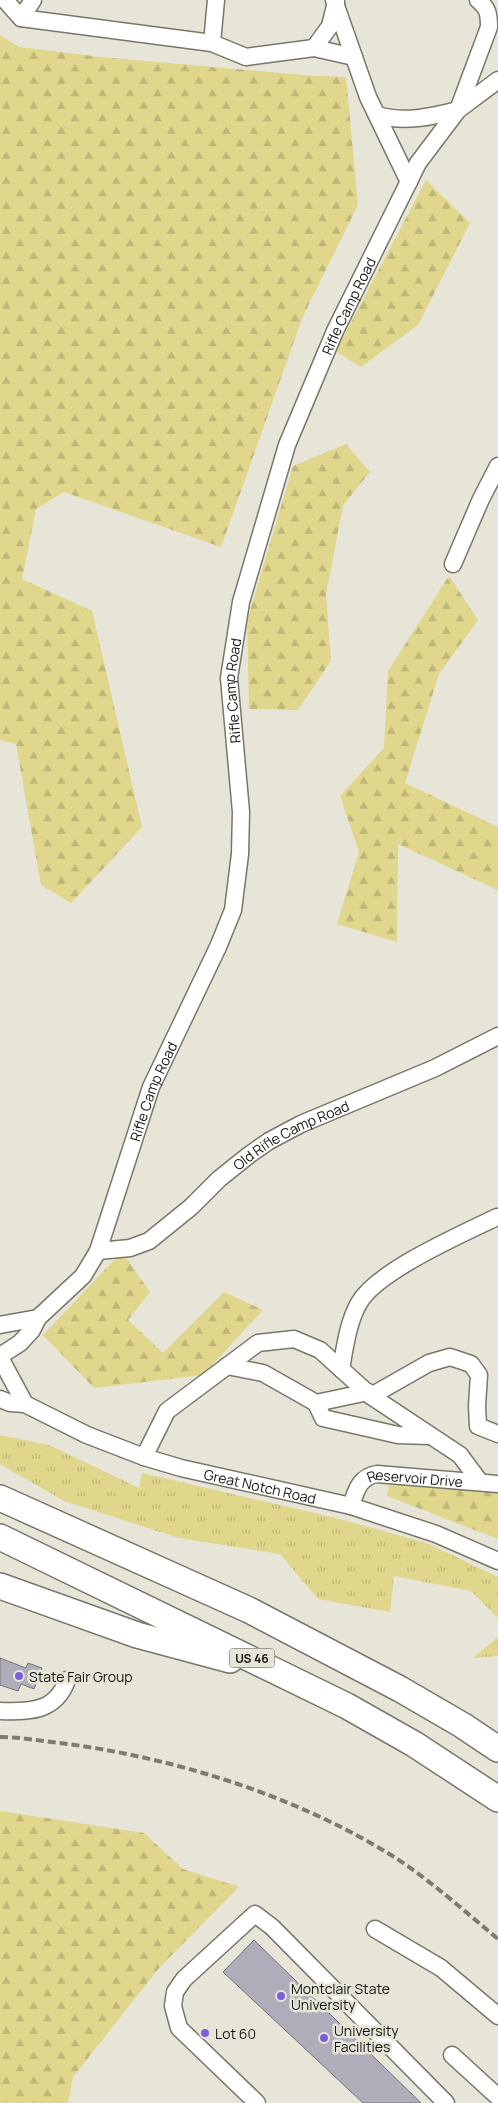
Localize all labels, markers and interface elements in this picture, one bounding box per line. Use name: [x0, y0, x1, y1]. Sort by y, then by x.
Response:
street label: Rifle Camp Road: [317, 254, 379, 357]
street label: Rifle Camp Road: [219, 637, 245, 744]
street label: Rifle Camp Road: [125, 1038, 181, 1144]
street label: Old Rifle Camp Road: [229, 1096, 352, 1174]
street label: Great Notch Road: [202, 1464, 318, 1507]
street label: Reservoir Drive: [364, 1464, 464, 1491]
road number: US 46: [230, 1649, 274, 1668]
place label: State Fair Group: [29, 1667, 133, 1686]
marker: State Fair Group: [13, 1670, 25, 1682]
place label: Montclair State University: [291, 1979, 390, 2014]
marker: Montclair State University: [275, 1990, 287, 2002]
place label: University Facilities: [334, 2021, 399, 2056]
place label: Lot 60: [215, 2024, 256, 2043]
marker: Lot 60: [199, 2027, 211, 2039]
marker: University Facilities: [318, 2032, 330, 2044]

